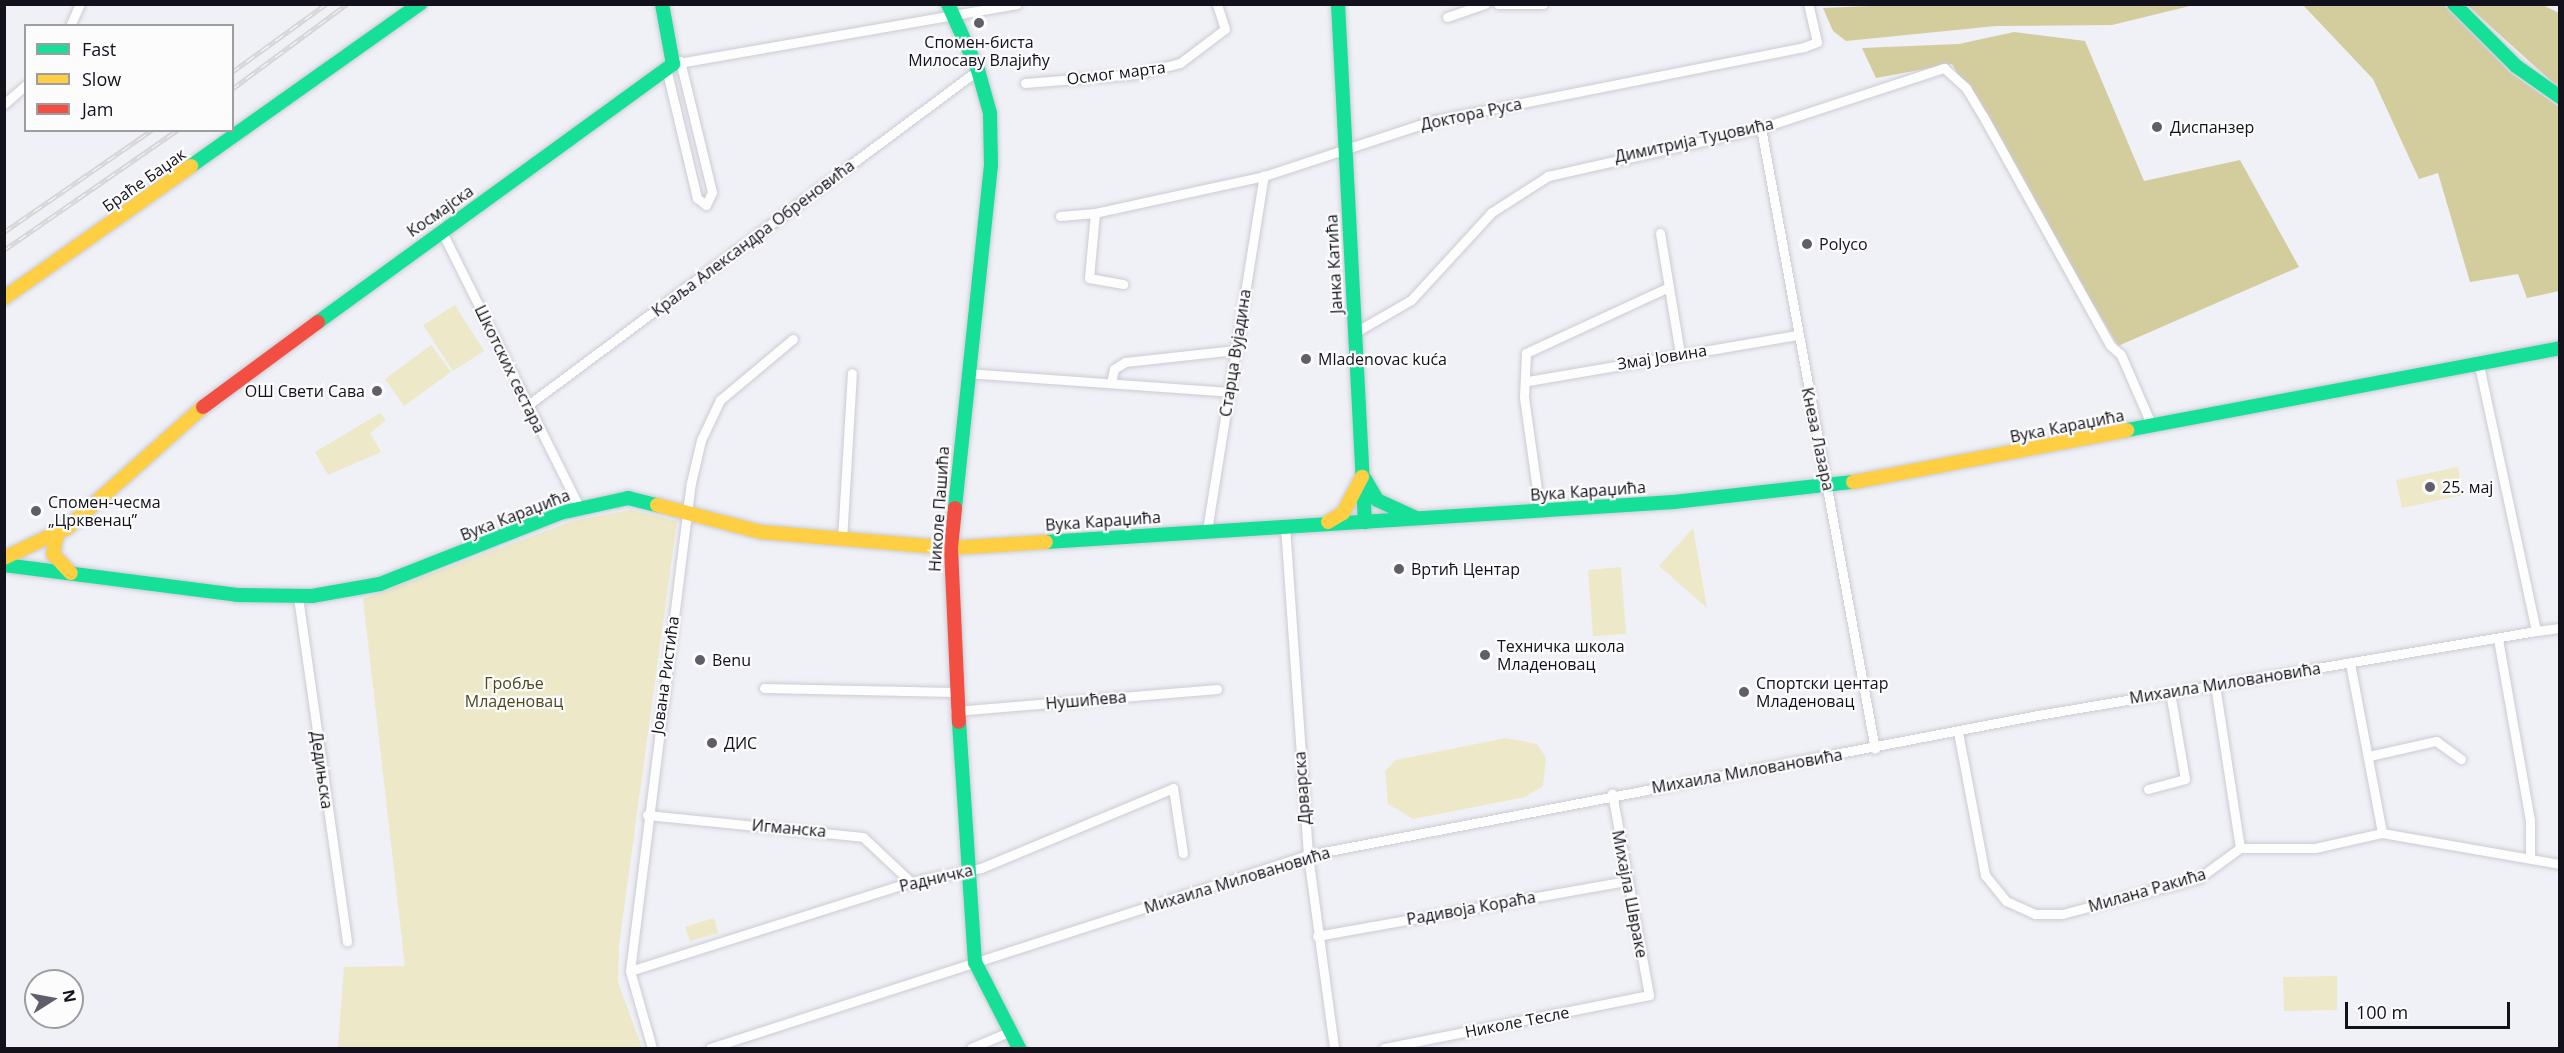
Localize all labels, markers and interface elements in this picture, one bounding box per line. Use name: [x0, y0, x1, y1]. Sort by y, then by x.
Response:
marker: Спомен-биста Милосаву Влајићу: [972, 16, 986, 30]
legend: [24, 24, 234, 132]
place label: Спомен-биста Милосаву Влајићу: [908, 32, 1050, 70]
text: Fast: [82, 37, 116, 61]
street label: Осмог марта: [1066, 57, 1166, 89]
text: Slow: [82, 67, 121, 91]
street label: Доктора Руса: [1419, 94, 1523, 134]
text: Jam: [82, 97, 114, 121]
street label: Димитрија Туцовића: [1613, 114, 1775, 166]
place label: Диспанзер: [2170, 117, 2254, 137]
marker: Диспанзер: [2148, 118, 2166, 136]
street label: Браће Баџак: [99, 144, 189, 216]
street label: Краља Александра Обреновића: [648, 155, 858, 321]
street label: Космајска: [403, 181, 477, 241]
street label: Јанка Катића: [1322, 214, 1346, 314]
place label: Polyco: [1819, 234, 1868, 254]
marker: Polyco: [1800, 237, 1814, 251]
street label: Старца Вујадина: [1215, 288, 1255, 418]
street label: Шкотских сестара: [471, 302, 549, 436]
street label: Змај Јовина: [1616, 340, 1708, 374]
place label: Mladenovac kuća: [1318, 349, 1447, 369]
marker: Mladenovac kuća: [1299, 352, 1313, 366]
place label: ОШ Свети Сава: [245, 381, 365, 401]
marker: ОШ Свети Сава: [370, 384, 384, 398]
street label: Кнеза Лазара: [1798, 386, 1838, 492]
street label: Вука Караџића: [2008, 406, 2126, 446]
street label: Николе Пашића: [925, 446, 953, 572]
street label: Вука Караџића: [1530, 477, 1646, 505]
place label: 25. мај: [2442, 477, 2493, 497]
marker: 25. мај: [2423, 480, 2437, 494]
street label: Вука Караџића: [457, 485, 573, 545]
place label: Спомен-чесма „Црквенац”: [48, 492, 161, 530]
marker: Спомен-чесма „Црквенац”: [29, 504, 43, 518]
street label: Вука Караџића: [1045, 507, 1161, 535]
place label: Вртић Центар: [1411, 559, 1520, 579]
marker: Вртић Центар: [1392, 562, 1406, 576]
street label: Јована Ристића: [647, 615, 683, 735]
place label: Техничка школа Младеновац: [1497, 636, 1625, 674]
marker: Техничка школа Младеновац: [1478, 648, 1492, 662]
place label: Benu: [712, 650, 751, 670]
marker: Benu: [693, 653, 707, 667]
street label: Михаила Миловановића: [2128, 658, 2322, 708]
park label: Гробље Младеновац: [465, 673, 563, 711]
place label: Спортски центар Младеновац: [1756, 673, 1889, 711]
marker: Спортски центар Младеновац: [1737, 685, 1751, 699]
street label: Нушићева: [1045, 687, 1127, 713]
street label: Дедињска: [307, 730, 337, 810]
place label: ДИС: [724, 733, 757, 753]
marker: ДИС: [705, 736, 719, 750]
street label: Михаила Миловановића: [1650, 745, 1844, 797]
street label: Дрварска: [1290, 751, 1314, 825]
street label: Игманска: [751, 815, 827, 841]
street label: Михајла Швраке: [1608, 829, 1652, 959]
street label: Михаила Миловановића: [1142, 843, 1332, 917]
street label: Радничка: [897, 860, 975, 896]
street label: Милана Ракића: [2086, 864, 2208, 916]
street label: Радивоја Кораћа: [1405, 887, 1537, 929]
north arrow: [24, 969, 84, 1029]
text: N: [58, 987, 82, 1004]
scale bar: [2348, 990, 2513, 1028]
text: 100 m: [2356, 1000, 2408, 1024]
street label: Николе Тесле: [1463, 1002, 1571, 1042]

